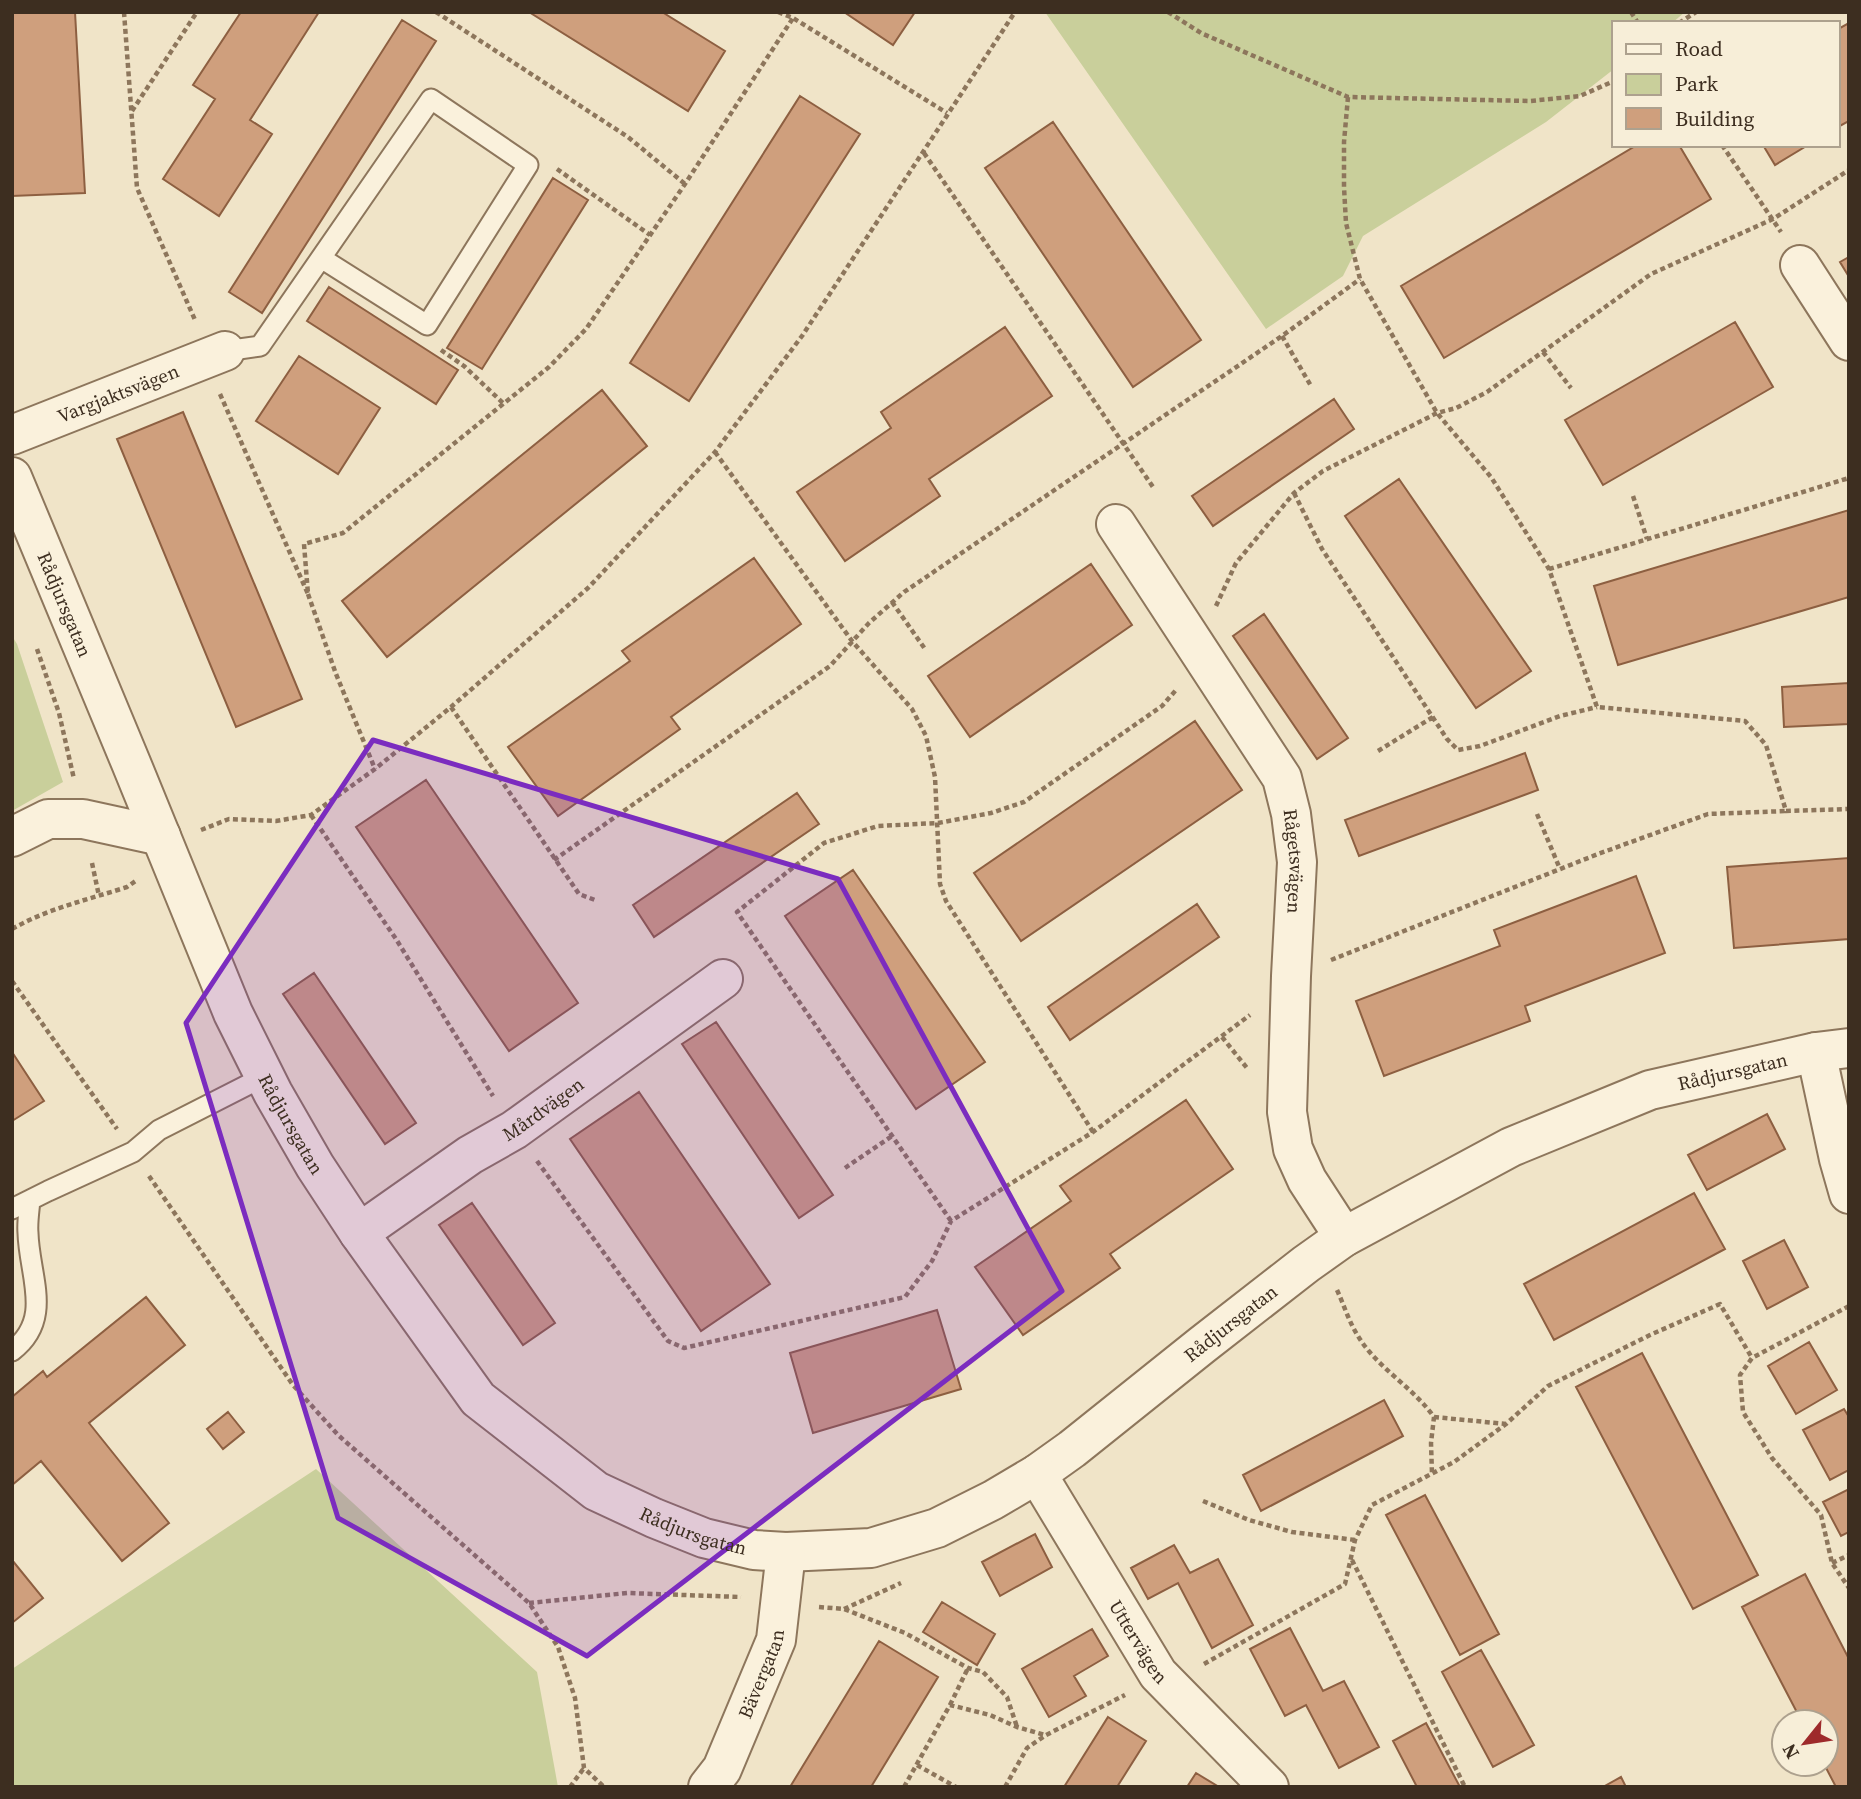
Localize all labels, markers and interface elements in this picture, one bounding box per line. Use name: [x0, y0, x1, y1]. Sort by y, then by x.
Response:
legend: [1612, 21, 1840, 147]
text: Road: [1675, 34, 1723, 63]
text: Park: [1675, 69, 1719, 98]
text: Building: [1675, 104, 1754, 133]
street label: Vargjaktsvägen: [54, 358, 183, 429]
street label: Rådjursgatan: [32, 548, 98, 661]
street label: Rågetsvägen: [1277, 807, 1310, 914]
street label: Rådjursgatan: [1675, 1046, 1790, 1096]
street label: Rådjursgatan: [252, 1069, 330, 1179]
street label: Mårdvägen: [498, 1071, 589, 1147]
street label: Rådjursgatan: [1178, 1278, 1282, 1368]
street label: Rådjursgatan: [636, 1500, 749, 1561]
street label: Uttervägen: [1103, 1595, 1174, 1690]
street label: Bävergatan: [732, 1628, 790, 1722]
north arrow: [1770, 1708, 1840, 1778]
text: N: [1775, 1739, 1805, 1764]

